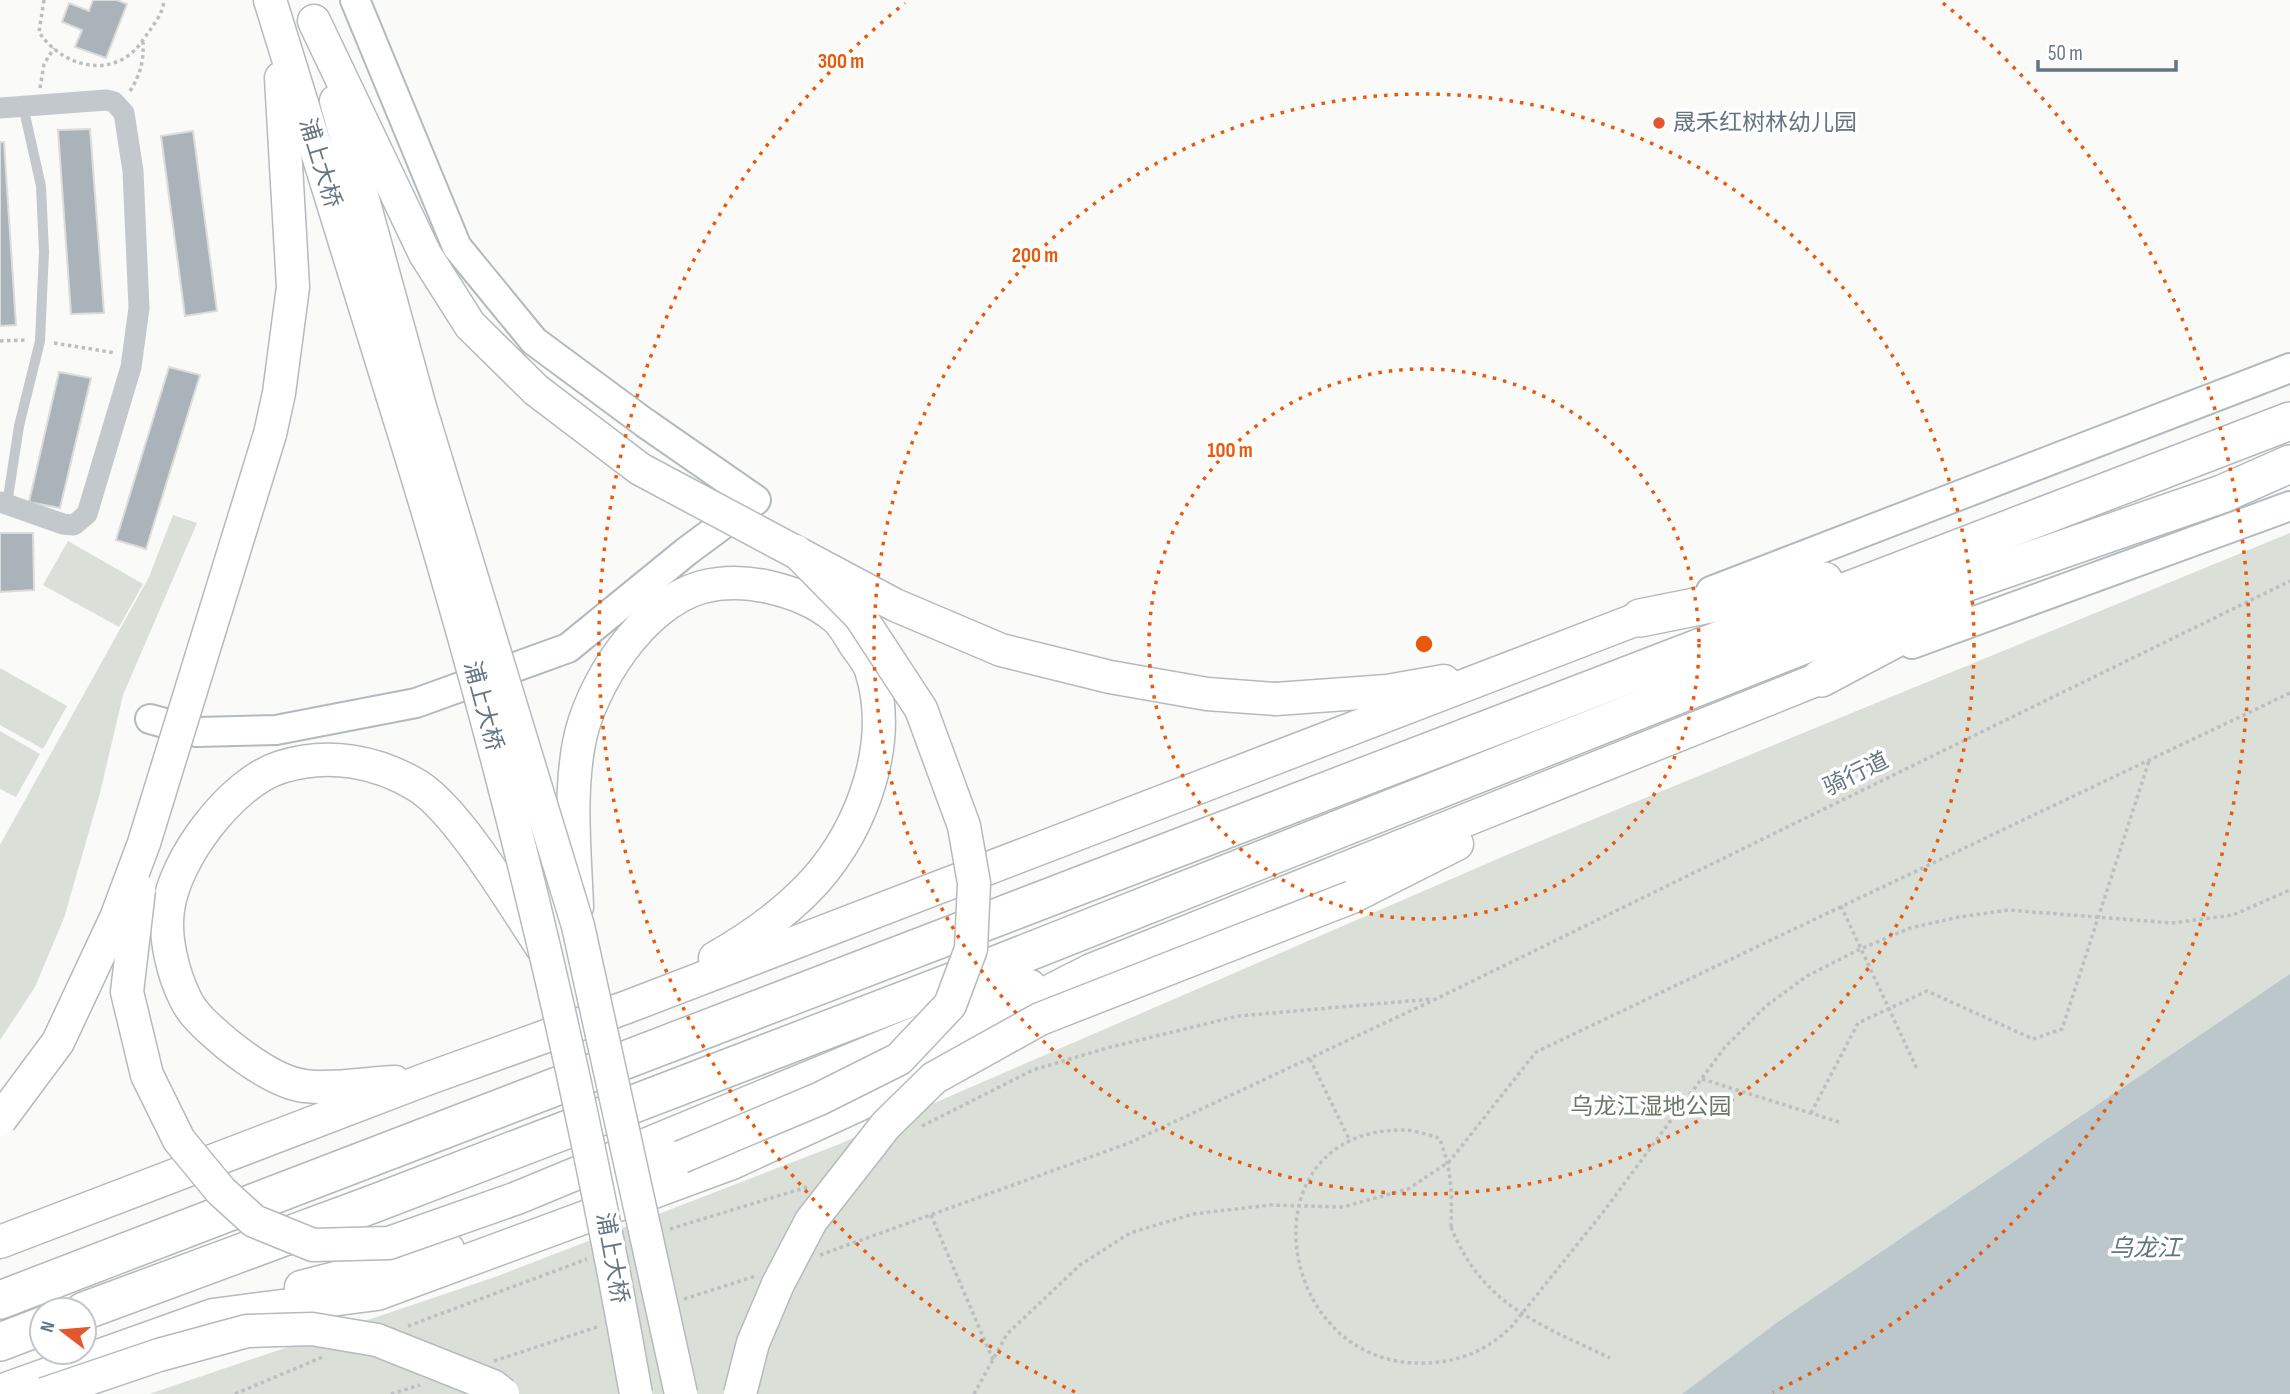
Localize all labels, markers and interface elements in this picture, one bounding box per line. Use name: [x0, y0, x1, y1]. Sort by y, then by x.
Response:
scale bar: [2038, 28, 2176, 72]
text: 50 m: [2048, 41, 2083, 66]
text: 300 m: [818, 49, 864, 74]
place label: 晟禾红树林幼儿园: [1673, 109, 1857, 137]
street label: 浦上大桥: [293, 115, 347, 211]
marker: 晟禾红树林幼儿园: [1651, 115, 1667, 131]
text: 200 m: [1012, 243, 1058, 268]
text: 100 m: [1207, 438, 1253, 463]
centre of rings: [1412, 632, 1436, 656]
street label: 浦上大桥: [458, 658, 508, 754]
street label: 骑行道: [1819, 746, 1893, 802]
park label: 乌龙江湿地公园: [1571, 1093, 1732, 1121]
street label: 浦上大桥: [590, 1210, 634, 1306]
water label: 乌龙江: [2109, 1234, 2184, 1263]
north arrow: [28, 1296, 98, 1366]
text: N: [36, 1319, 61, 1335]

